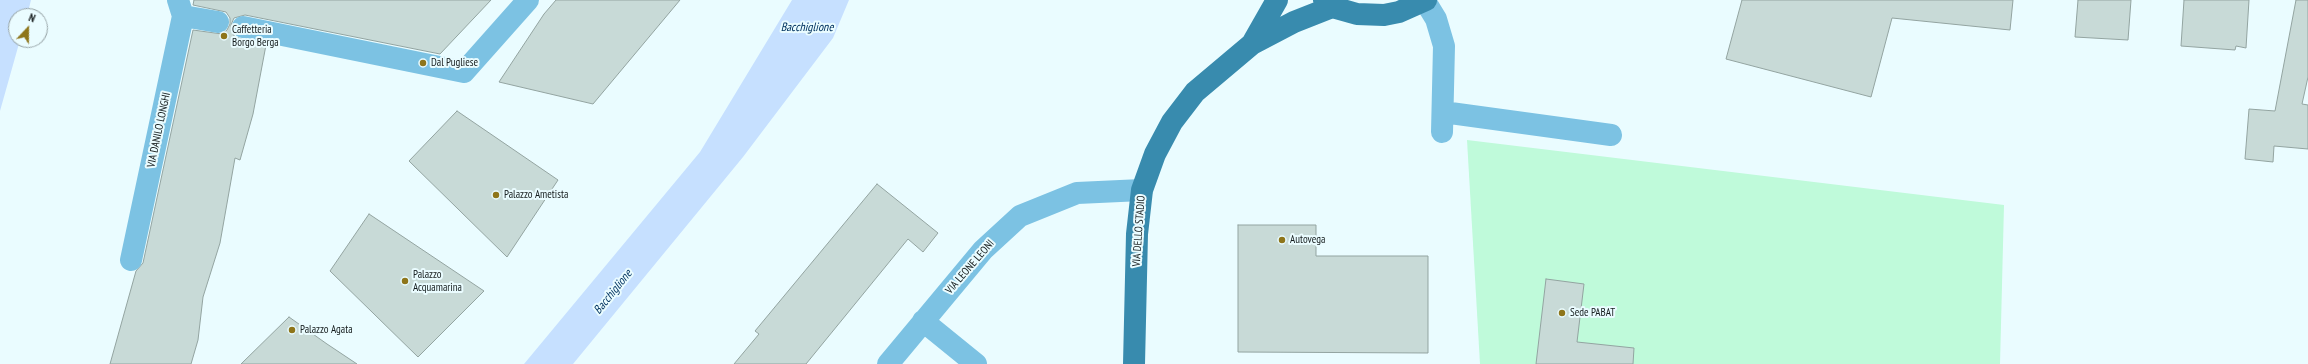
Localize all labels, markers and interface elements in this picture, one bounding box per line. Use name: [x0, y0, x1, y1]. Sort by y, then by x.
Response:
north arrow: [8, 8, 48, 48]
text: N: [27, 10, 37, 25]
water label: Bacchiglione: [781, 21, 833, 35]
place label: Caffetteria Borgo Berga: [232, 23, 279, 49]
marker: Caffetteria Borgo Berga: [219, 31, 229, 41]
place label: Dal Pugliese: [431, 56, 478, 70]
marker: Dal Pugliese: [418, 58, 428, 68]
street label: VIA DANILO LONGHI: [145, 91, 173, 169]
place label: Palazzo Ametista: [504, 188, 568, 202]
marker: Palazzo Ametista: [491, 190, 501, 200]
street label: VIA DELLO STADIO: [1130, 195, 1148, 267]
place label: Autovega: [1290, 233, 1325, 247]
marker: Autovega: [1277, 235, 1287, 245]
street label: VIA LEONE LEONI: [943, 237, 997, 297]
water label: Bacchiglione: [591, 267, 635, 317]
place label: Palazzo Acquamarina: [413, 268, 462, 294]
marker: Palazzo Acquamarina: [400, 276, 410, 286]
place label: Sede PABAT: [1570, 306, 1615, 320]
marker: Sede PABAT: [1557, 308, 1567, 318]
place label: Palazzo Agata: [300, 323, 353, 337]
marker: Palazzo Agata: [287, 325, 297, 335]

